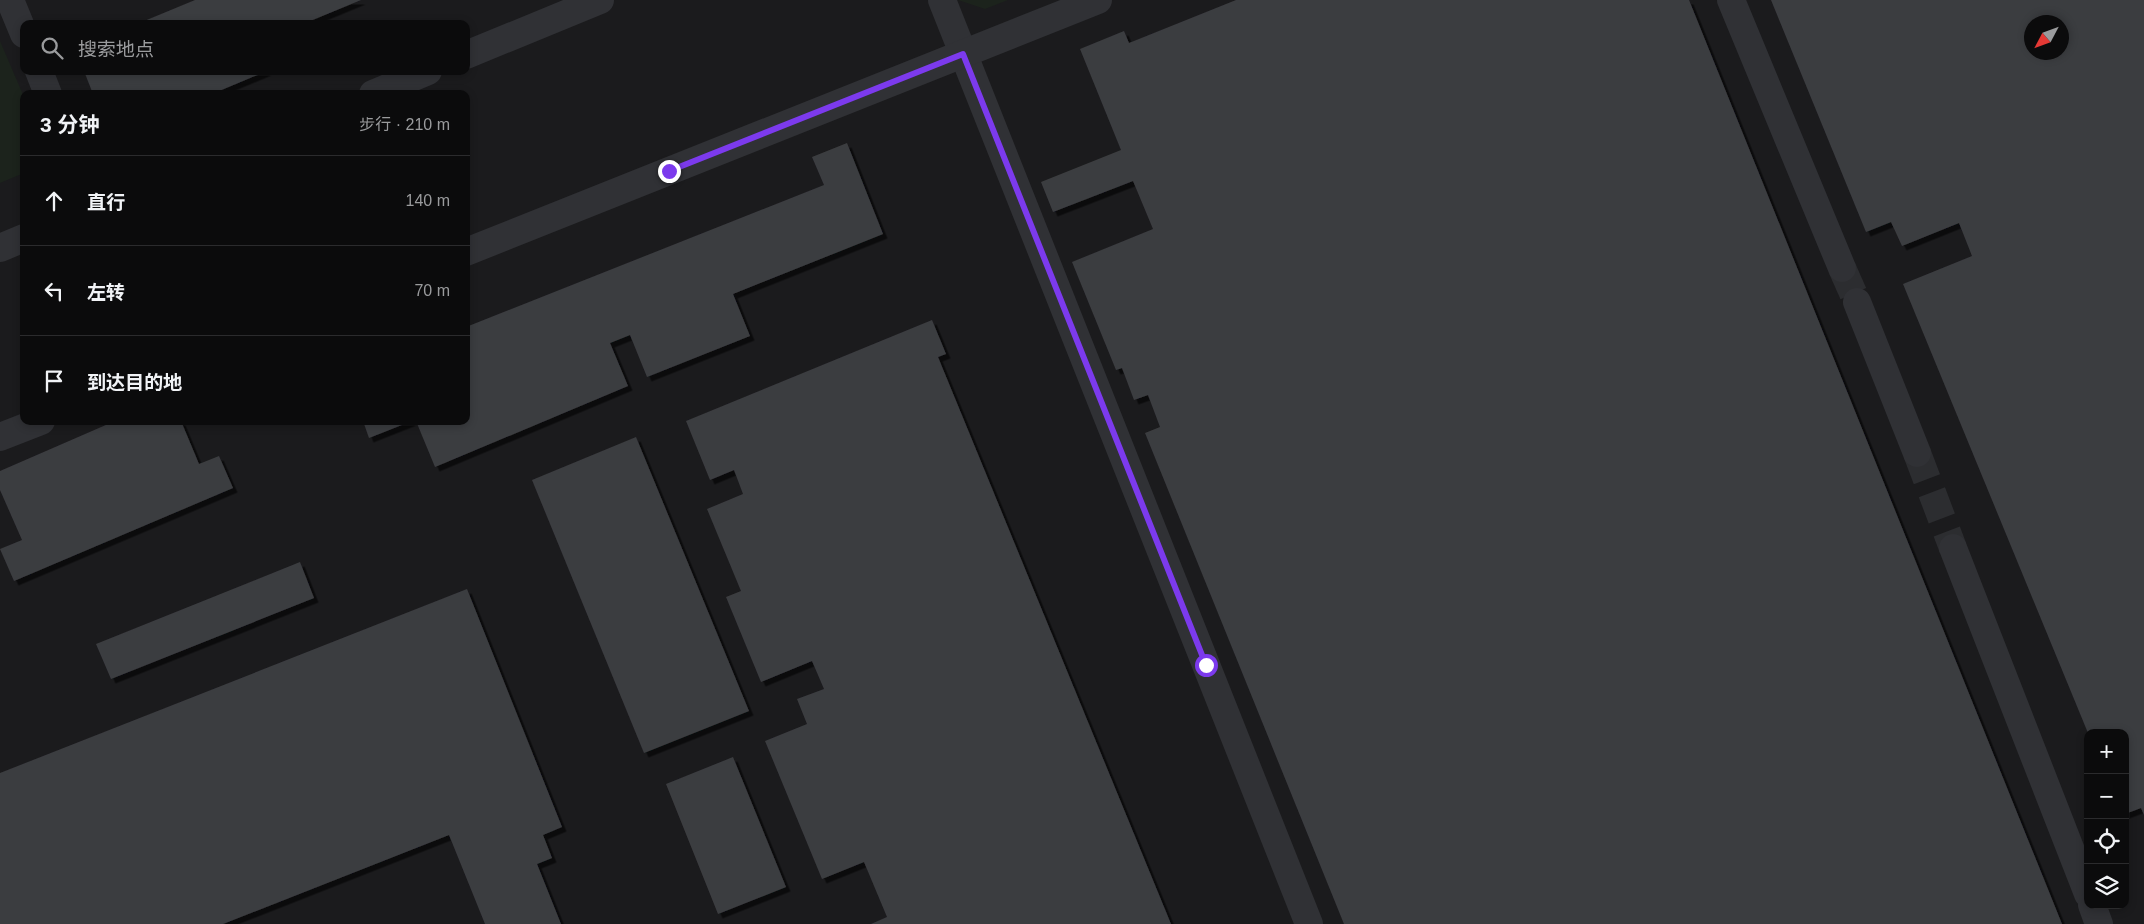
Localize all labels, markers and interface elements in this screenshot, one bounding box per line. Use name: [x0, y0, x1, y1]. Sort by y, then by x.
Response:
north arrow: [2024, 15, 2069, 60]
search box: [20, 20, 470, 75]
icon: search: [38, 34, 66, 62]
text: 搜索地点: [78, 39, 154, 60]
text: 3 分钟: [40, 113, 100, 136]
text: 步行 · 210 m: [359, 116, 450, 133]
route end: [658, 160, 681, 183]
icon: ahead: [40, 187, 68, 215]
text: 直行: [87, 192, 125, 213]
text: 140 m: [406, 192, 450, 209]
icon: left: [40, 277, 68, 305]
text: 左转: [87, 282, 125, 303]
text: 70 m: [414, 282, 450, 299]
icon: arrive: [40, 367, 68, 395]
text: 到达目的地: [87, 372, 182, 393]
route start: [1195, 654, 1218, 677]
map controls: [2084, 729, 2129, 909]
button: +: [2084, 729, 2129, 774]
button: −: [2084, 774, 2129, 819]
button: locate: [2084, 819, 2129, 864]
button: layers: [2084, 864, 2129, 909]

